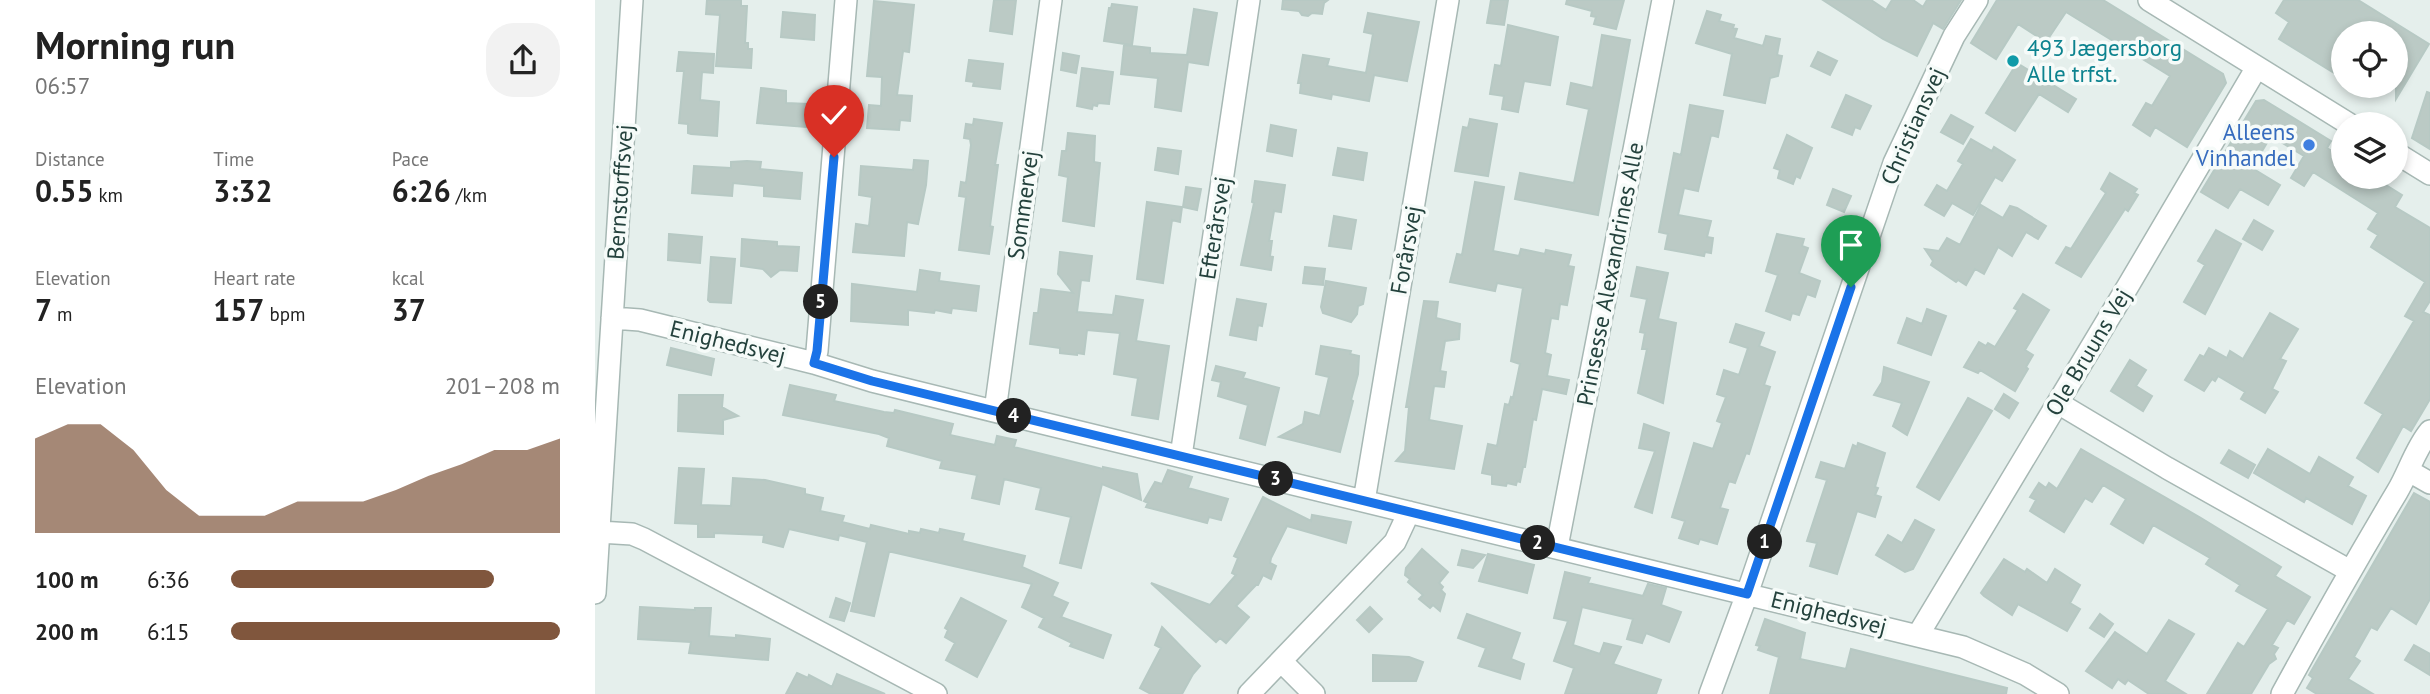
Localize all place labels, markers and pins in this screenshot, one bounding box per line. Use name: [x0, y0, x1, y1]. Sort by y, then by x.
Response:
place label: 493 Jægersborg Alle trfst.: [2027, 33, 2182, 88]
marker: 493 Jægersborg Alle trfst.: [2005, 53, 2021, 69]
pin: [804, 85, 864, 157]
place label: Alleens Vinhandel: [2195, 117, 2295, 172]
marker: Alleens Vinhandel: [2301, 137, 2317, 153]
pin: [1821, 215, 1881, 287]
pin: 5: [803, 284, 839, 320]
pin: 4: [997, 398, 1031, 434]
pin: 3: [1259, 462, 1293, 496]
pin: 1: [1747, 524, 1783, 560]
pin: 2: [1521, 526, 1555, 560]

